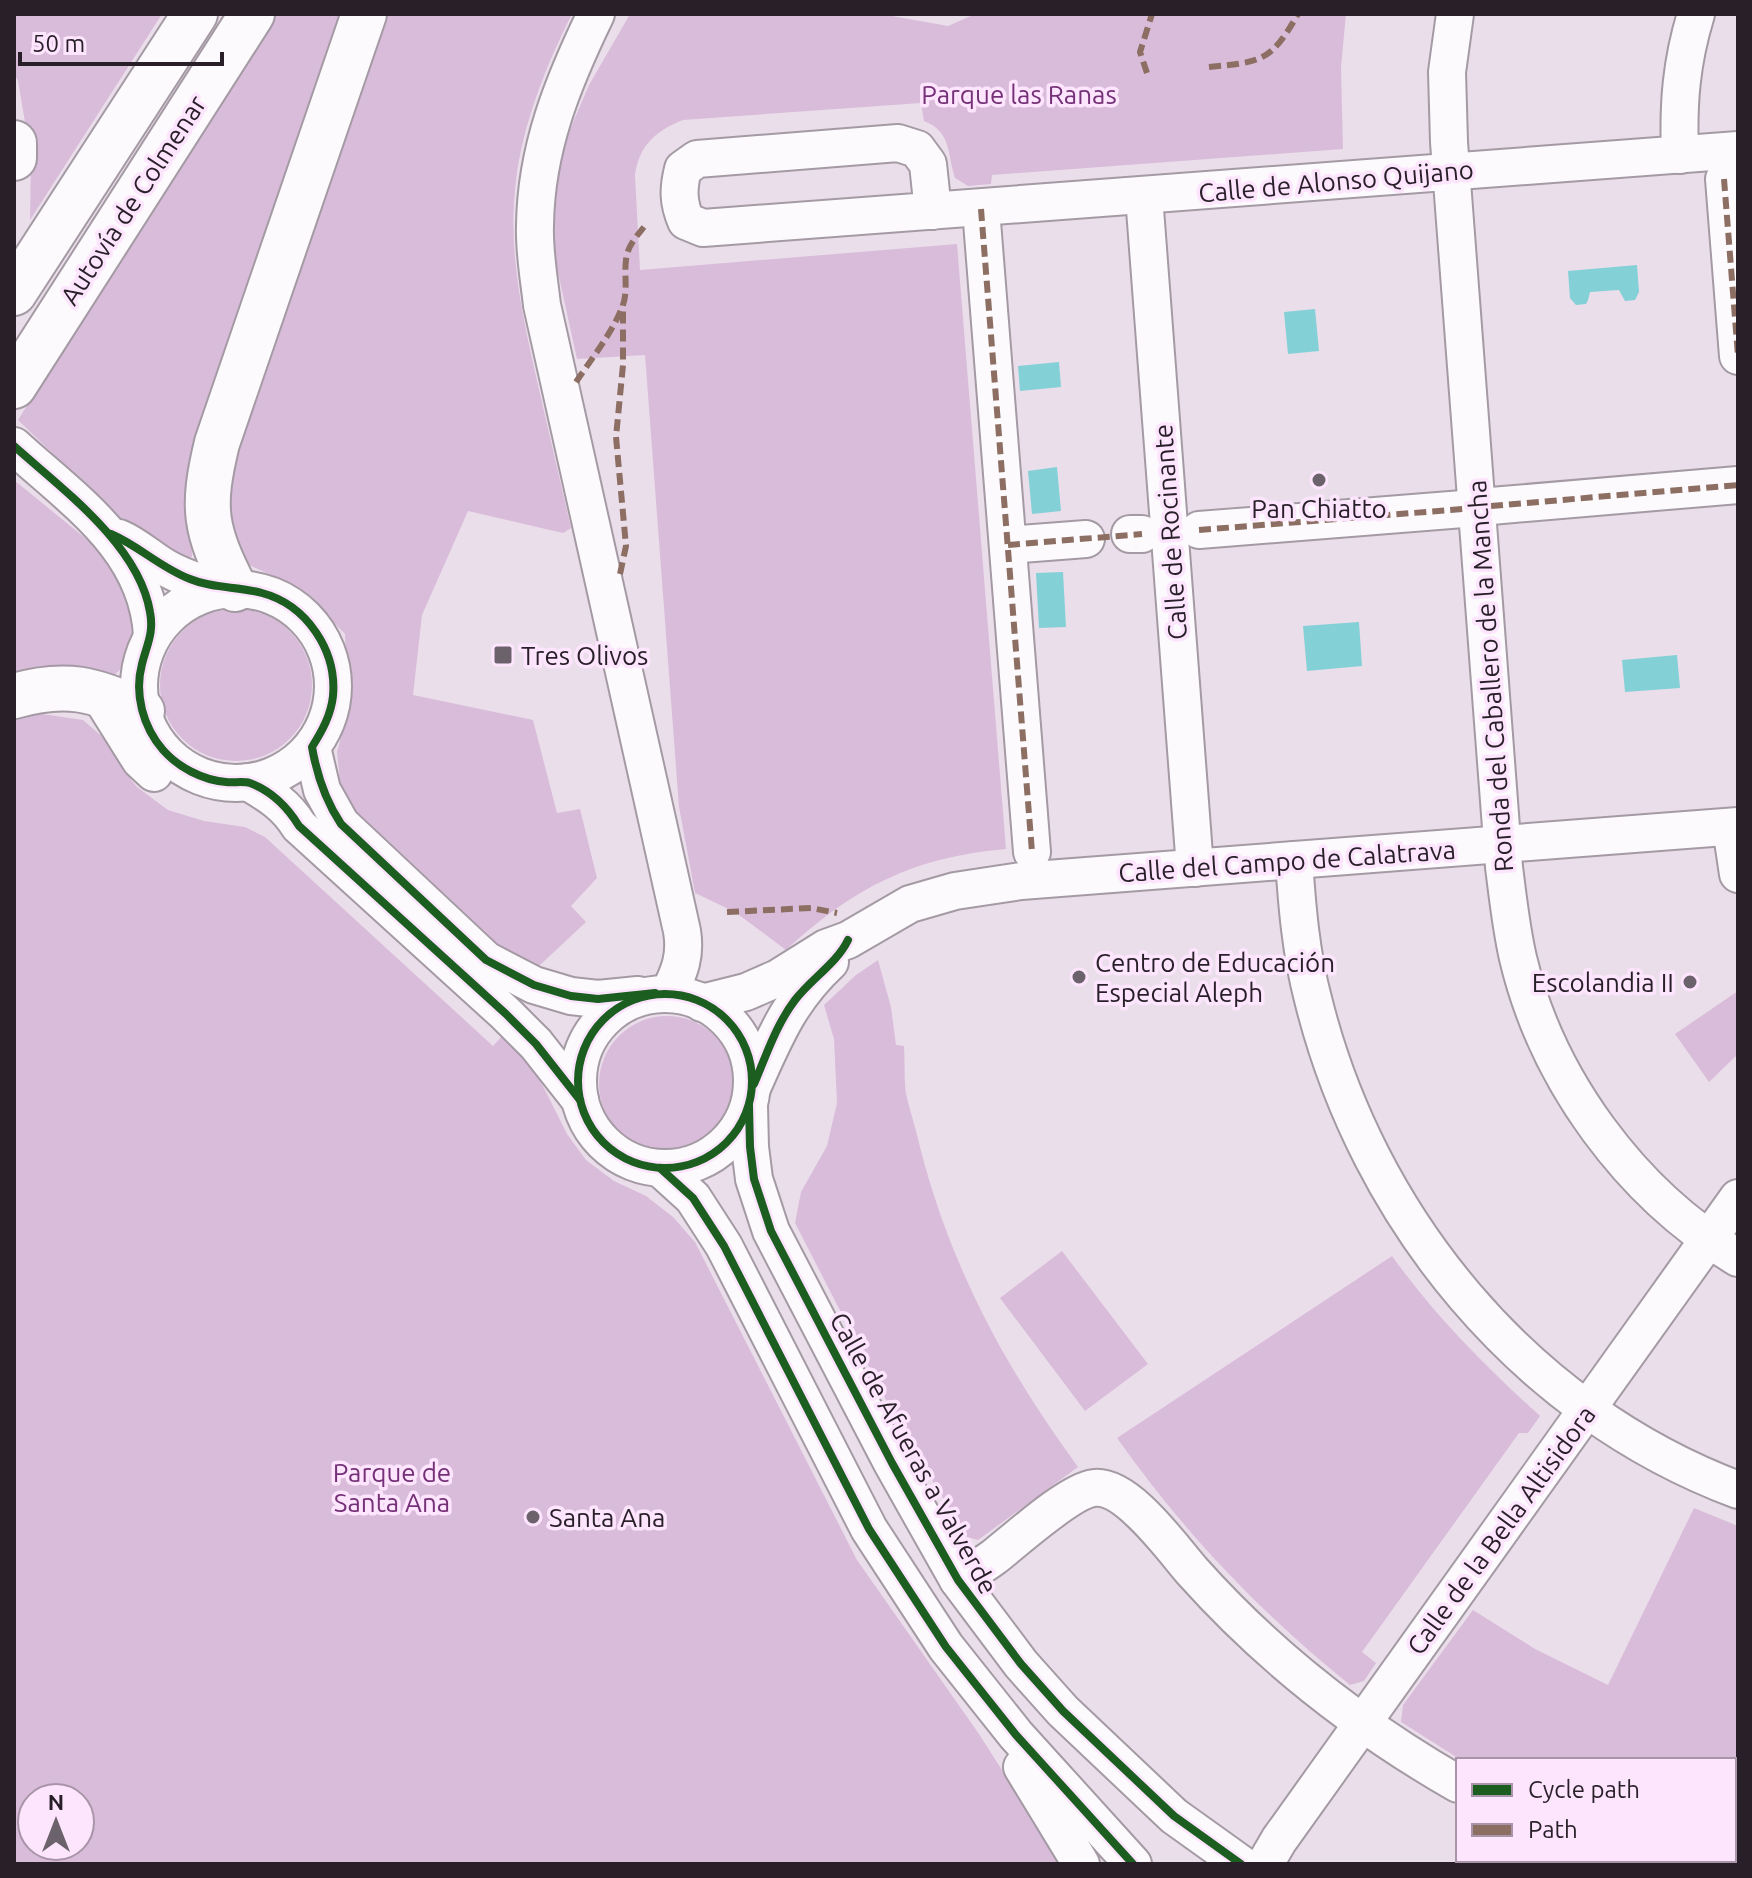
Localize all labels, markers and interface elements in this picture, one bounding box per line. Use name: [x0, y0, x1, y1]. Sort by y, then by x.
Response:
scale bar: [20, 16, 222, 66]
text: 50 m: [32, 30, 85, 57]
park label: Parque las Ranas: [921, 80, 1117, 109]
street label: Autovía de Colmenar: [54, 90, 212, 310]
street label: Calle de Alonso Quijano: [1197, 155, 1475, 207]
street label: Calle de Rocinante: [1148, 423, 1192, 641]
marker: Pan Chiatto: [1310, 471, 1328, 489]
street label: Ronda del Caballero de la Mancha: [1462, 479, 1518, 873]
place label: Pan Chiatto: [1251, 494, 1387, 523]
place label: Tres Olivos: [521, 641, 648, 670]
marker: Tres Olivos: [492, 644, 514, 666]
street label: Calle del Campo de Calatrava: [1117, 835, 1457, 887]
place label: Centro de Educación Especial Aleph: [1095, 948, 1335, 1007]
marker: Centro de Educación Especial Aleph: [1070, 968, 1088, 986]
place label: Escolandia II: [1532, 968, 1674, 997]
marker: Escolandia II: [1681, 973, 1699, 991]
street label: Calle de Afueras a Valverde: [824, 1307, 1004, 1599]
street label: Calle de la Bella Altisidora: [1401, 1400, 1601, 1660]
park label: Parque de Santa Ana: [333, 1458, 451, 1517]
place label: Santa Ana: [549, 1503, 665, 1532]
marker: Santa Ana: [524, 1508, 542, 1526]
legend: [1456, 1758, 1736, 1862]
text: Cycle path: [1528, 1776, 1640, 1803]
north arrow: [16, 1782, 96, 1862]
text: N: [48, 1789, 64, 1814]
text: Path: [1528, 1816, 1578, 1843]

